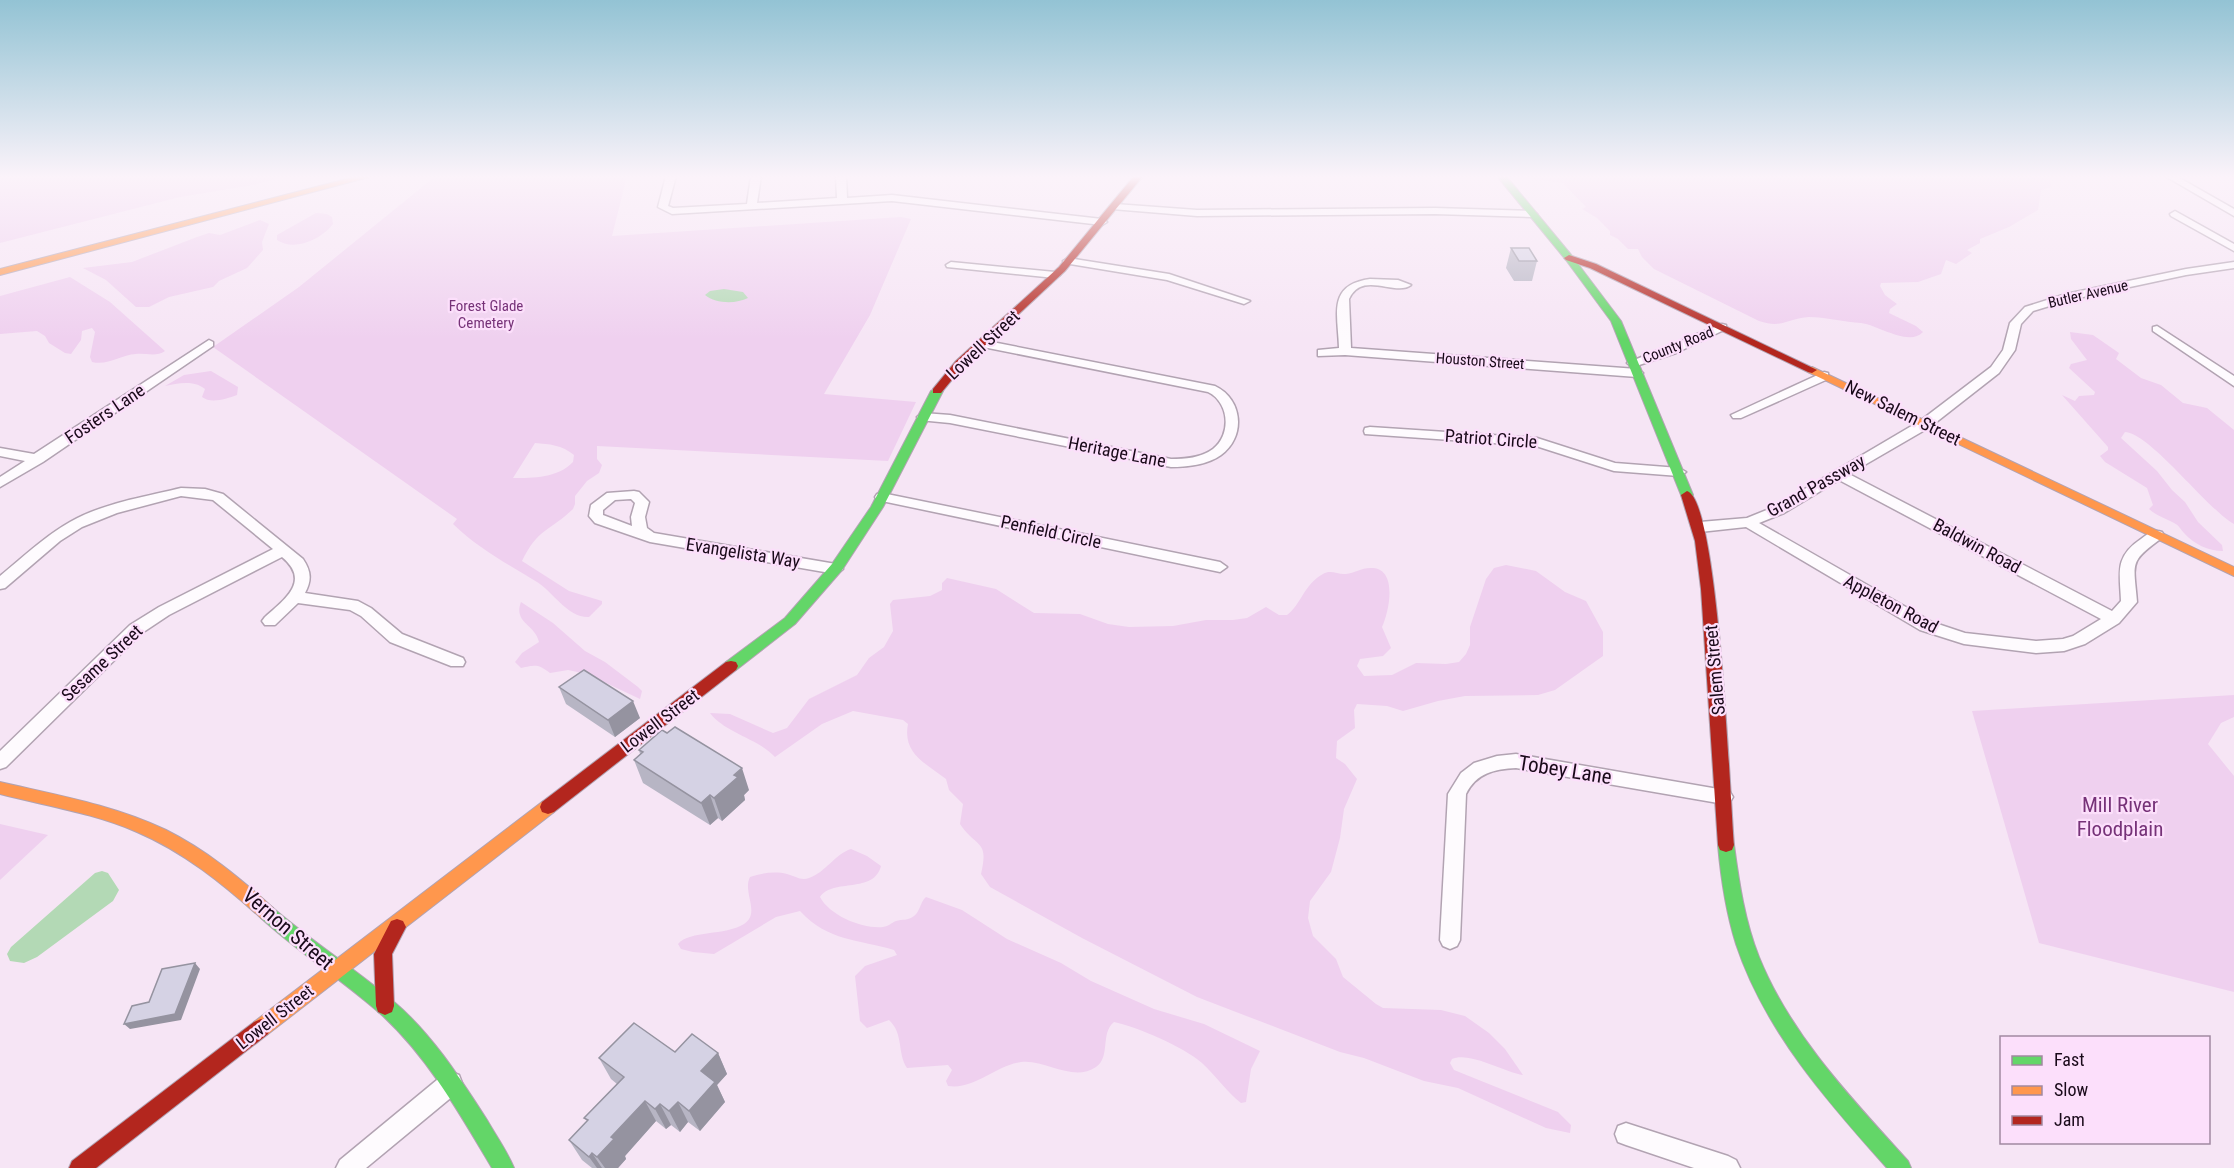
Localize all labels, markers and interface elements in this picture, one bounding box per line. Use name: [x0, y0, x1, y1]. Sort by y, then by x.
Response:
street label: Butler Avenue: [2046, 276, 2130, 312]
park label: Forest Glade Cemetery: [449, 297, 523, 332]
street label: Lowell Street: [942, 305, 1024, 384]
street label: County Road: [1640, 323, 1716, 367]
street label: Houston Street: [1435, 349, 1525, 373]
street label: New Salem Street: [1842, 376, 1964, 450]
street label: Fosters Lane: [61, 379, 149, 448]
street label: Patriot Circle: [1444, 425, 1538, 452]
street label: Heritage Lane: [1067, 432, 1168, 471]
street label: Grand Passway: [1763, 450, 1869, 521]
street label: Penfield Circle: [999, 511, 1103, 552]
street label: Baldwin Road: [1930, 514, 2025, 577]
street label: Evangelista Way: [685, 533, 802, 572]
street label: Appleton Road: [1840, 570, 1942, 637]
street label: Sesame Street: [57, 620, 146, 705]
street label: Salem Street: [1700, 624, 1729, 716]
street label: Lowell Street: [617, 684, 703, 757]
street label: Tobey Lane: [1517, 751, 1614, 789]
park label: Mill River Floodplain: [2077, 793, 2163, 841]
street label: Vernon Street: [238, 883, 338, 975]
street label: Lowell Street: [232, 980, 318, 1053]
legend: [2000, 1036, 2210, 1144]
text: Fast: [2054, 1049, 2085, 1070]
text: Slow: [2054, 1079, 2089, 1100]
text: Jam: [2054, 1109, 2085, 1130]

